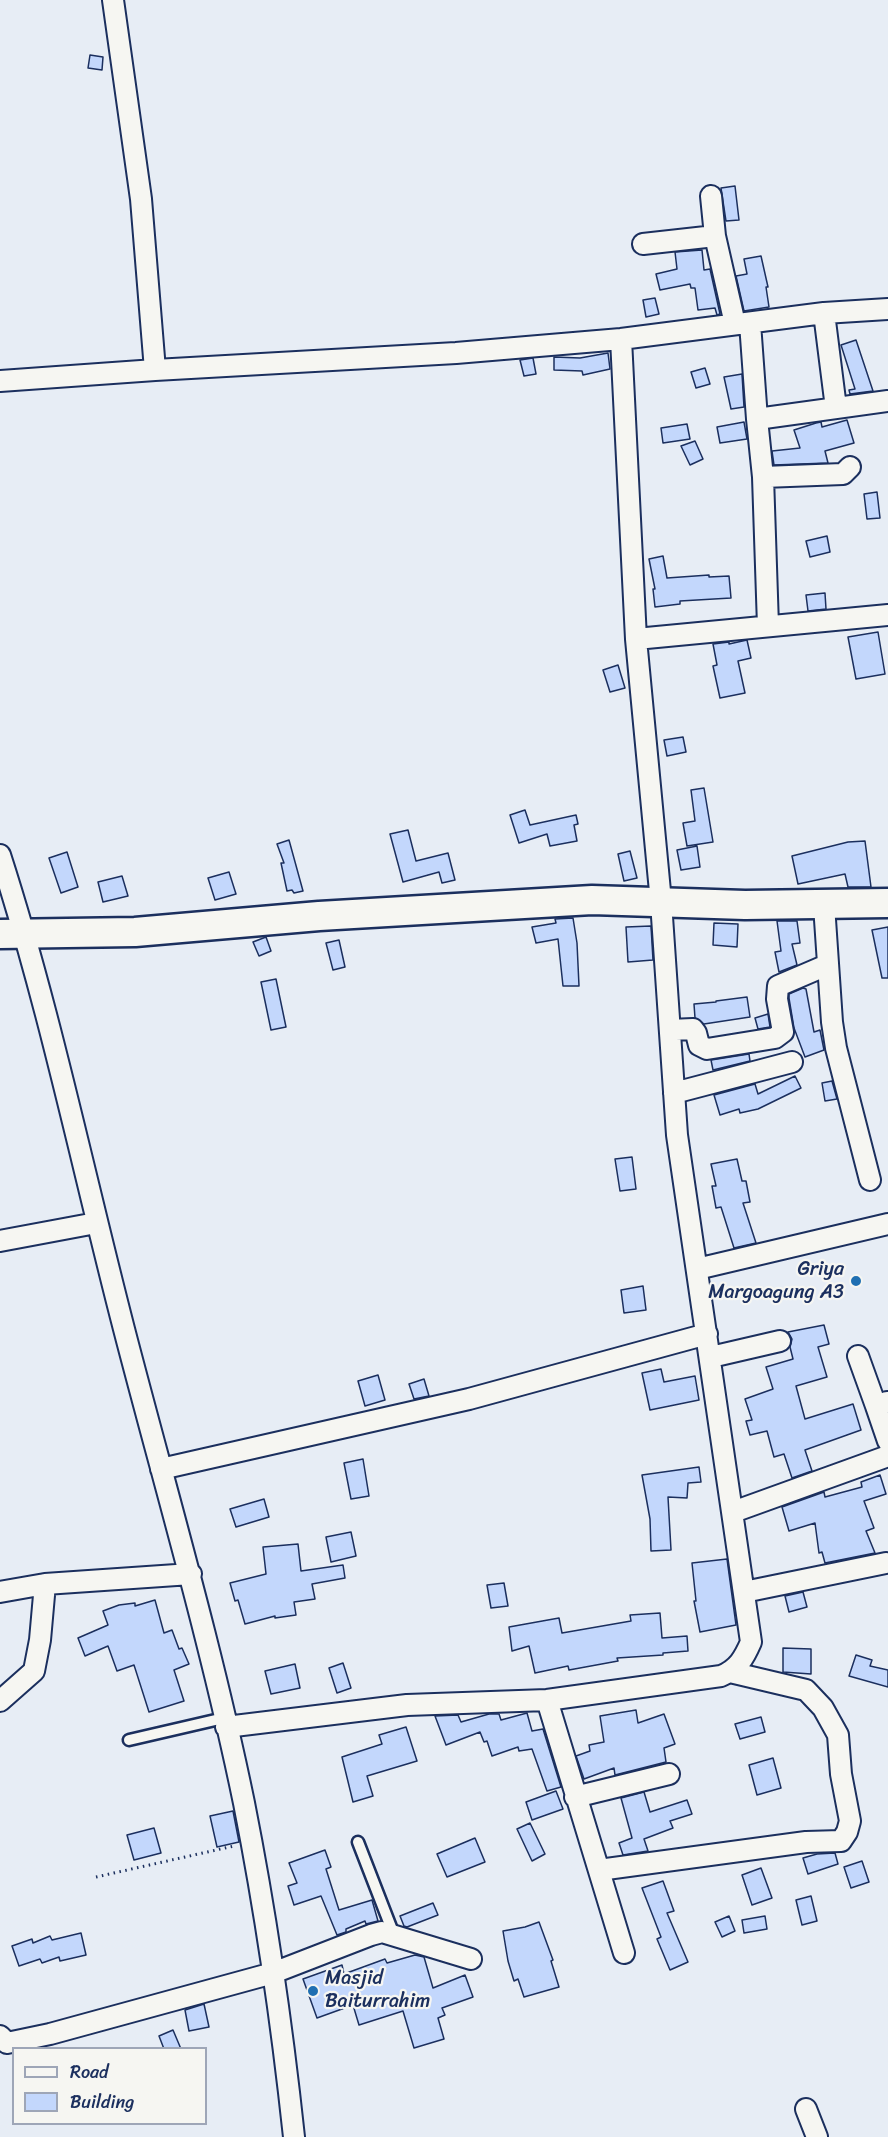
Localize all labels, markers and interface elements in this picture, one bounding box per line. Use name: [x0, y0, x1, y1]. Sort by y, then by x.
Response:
place label: Griya Margoagung A3: [708, 1258, 844, 1305]
marker: Griya Margoagung A3: [849, 1274, 863, 1288]
place label: Masjid Baiturrahim: [325, 1967, 430, 2014]
marker: Masjid Baiturrahim: [306, 1984, 320, 1998]
legend: [12, 2047, 207, 2125]
text: Road: [70, 2056, 109, 2088]
text: Building: [70, 2086, 134, 2118]

